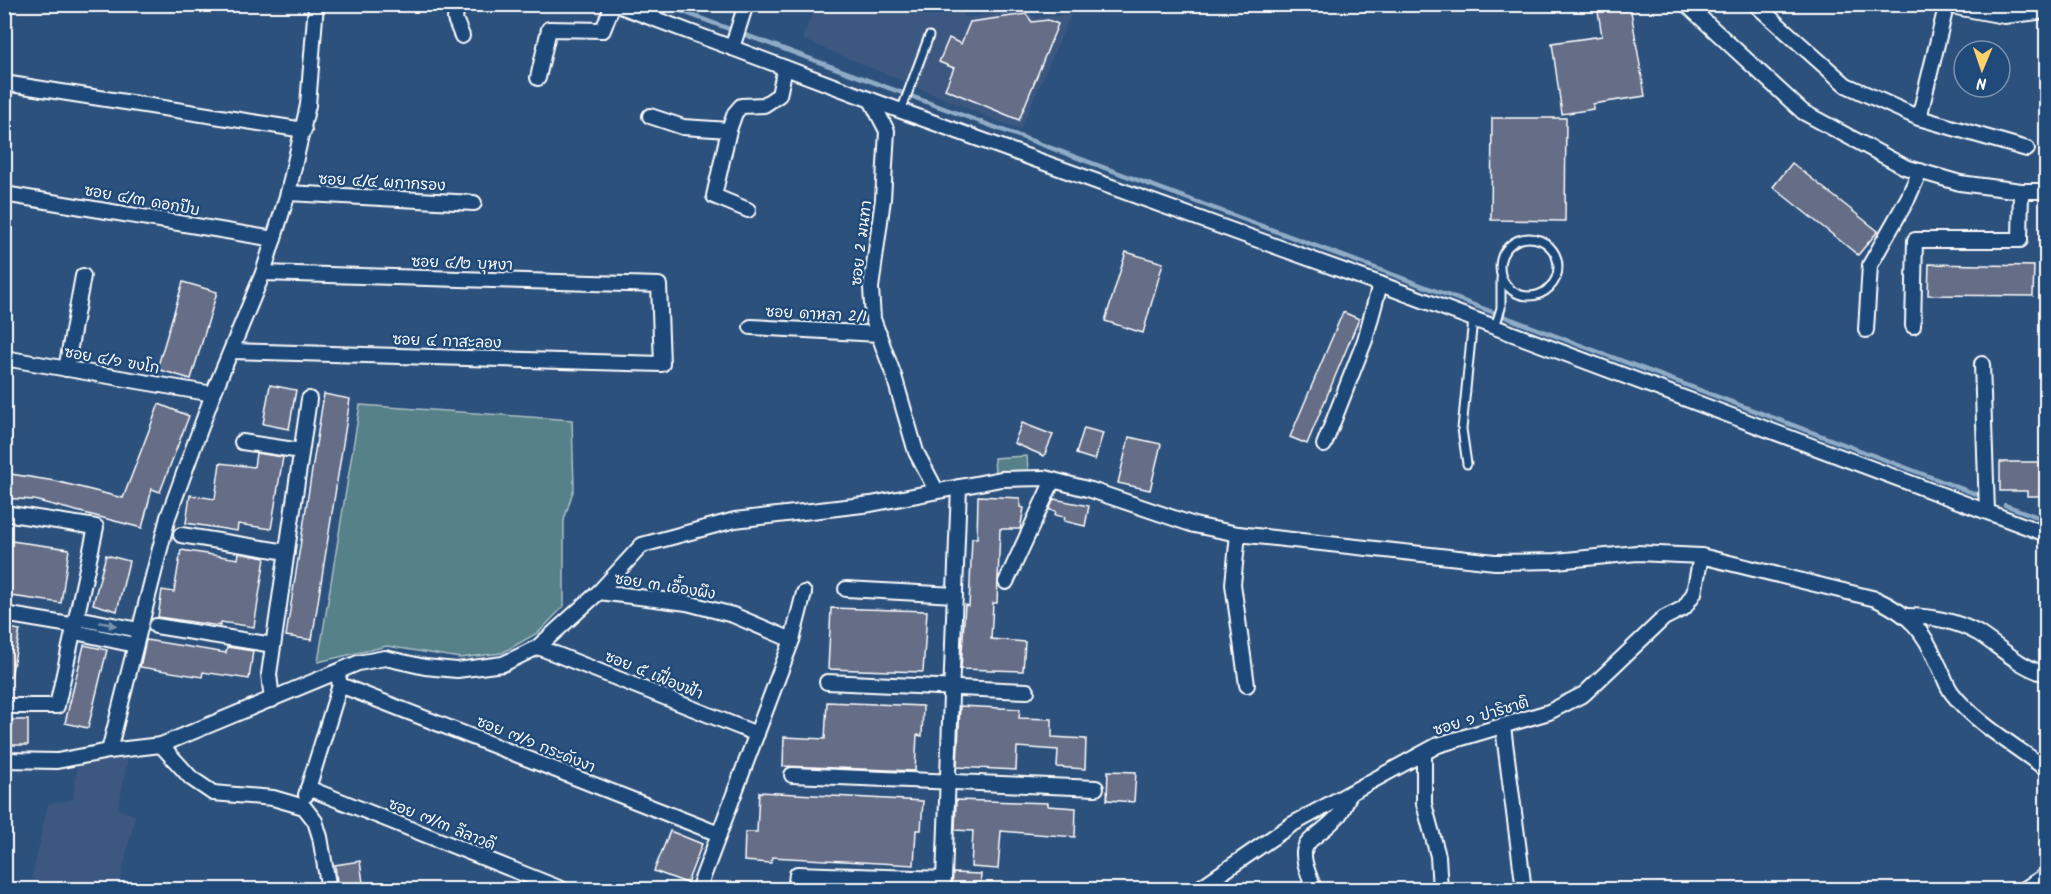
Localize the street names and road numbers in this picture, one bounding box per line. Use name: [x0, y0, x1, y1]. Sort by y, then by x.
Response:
street label: ซอย ๔/๔ ผกากรอง: [318, 168, 446, 198]
street label: ซอย ๔/๓ ดอกปีบ: [82, 179, 202, 223]
street label: ซอย 2 มนทา: [845, 199, 879, 287]
street label: ซอย ๔/๒ บุหงา: [411, 250, 513, 278]
street label: ซอย ดาหลา 2/1: [765, 300, 868, 330]
street label: ซอย ๔ กาสะลอง: [392, 328, 502, 356]
street label: ซอย ๔/๑ ฃงโก: [62, 341, 161, 381]
street label: ซอย ๓ เอื้องผึง: [613, 564, 718, 607]
street label: ซอย ๕ เฟื่องฟ้า: [601, 643, 708, 707]
street label: ซอย ๑ ปาริชาติ: [1430, 691, 1532, 743]
street label: ซอย ๗/๑ กระดังงา: [473, 710, 599, 780]
street label: ซอย ๗/๓ ลีลาวดี: [384, 792, 499, 857]

